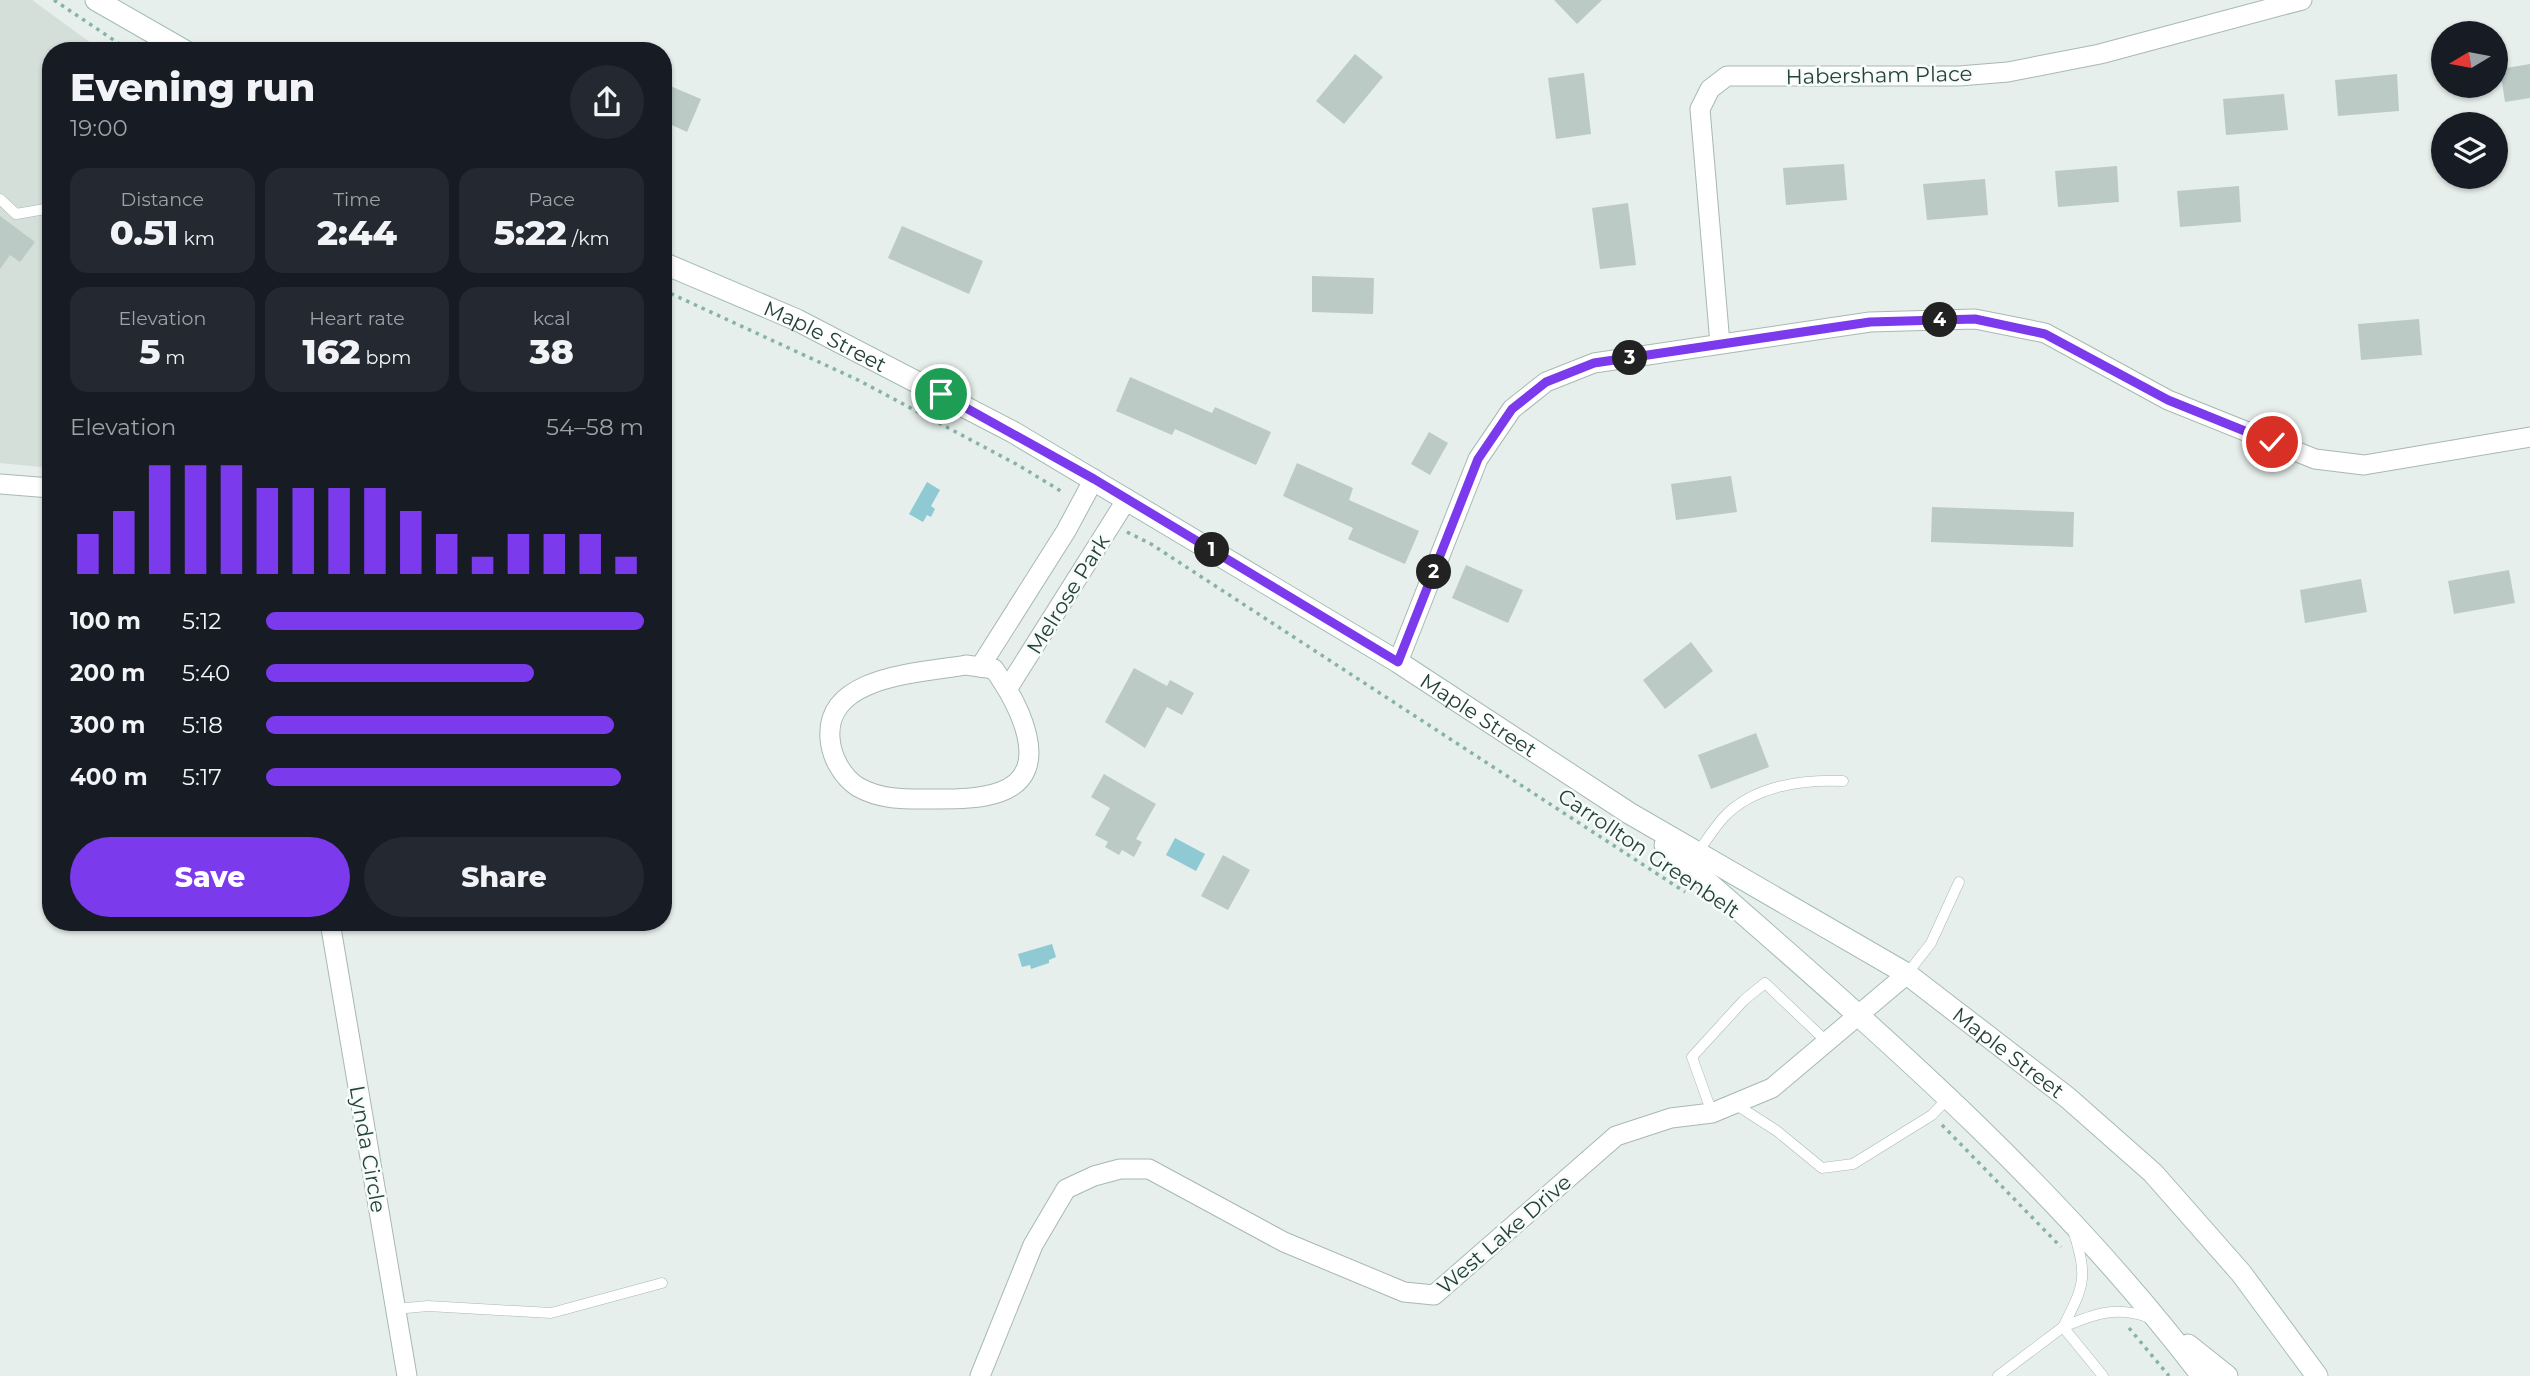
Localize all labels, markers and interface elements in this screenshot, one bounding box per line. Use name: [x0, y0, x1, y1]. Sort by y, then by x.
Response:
north arrow: [2431, 21, 2508, 98]
map controls: [2431, 21, 2508, 189]
street label: Habersham Place: [1785, 61, 1973, 89]
text: Evening run: [70, 64, 315, 111]
button: share: [570, 65, 644, 139]
button: layers: [2431, 112, 2508, 189]
text: 19:00: [70, 114, 128, 142]
text: Distance: [121, 188, 204, 211]
text: Time: [333, 188, 381, 211]
text: Pace: [528, 188, 575, 211]
text: 0.51: [110, 211, 179, 254]
text: 2:44: [317, 211, 397, 254]
text: 5:22: [494, 211, 567, 254]
text: km: [179, 227, 215, 250]
text: /km: [567, 227, 610, 250]
street label: Maple Street: [760, 295, 891, 377]
pin: 4: [1923, 302, 1958, 338]
text: Elevation: [118, 307, 206, 330]
text: Heart rate: [309, 307, 405, 330]
text: kcal: [533, 307, 571, 330]
text: 4: [1933, 308, 1946, 331]
text: 5: [139, 330, 160, 373]
text: 162: [303, 330, 360, 373]
text: 38: [529, 330, 574, 373]
pin: 3: [1612, 340, 1648, 376]
text: m: [160, 346, 186, 369]
text: bpm: [360, 346, 411, 369]
text: 3: [1624, 346, 1635, 369]
pin: [911, 364, 971, 424]
icon: arrive: [922, 375, 960, 413]
pin: [2242, 412, 2302, 472]
text: Elevation: [70, 413, 176, 441]
text: 54–58 m: [546, 413, 644, 441]
icon: check: [2253, 423, 2291, 461]
street label: Melrose Park: [1021, 529, 1115, 658]
pin: 1: [1194, 532, 1230, 568]
text: 1: [1208, 538, 1215, 561]
pin: 2: [1416, 554, 1452, 590]
text: 2: [1428, 560, 1439, 583]
text: 100 m: [70, 607, 141, 635]
text: 5:12: [182, 607, 221, 635]
text: 200 m: [70, 659, 145, 687]
text: 5:40: [182, 659, 230, 687]
street label: Maple Street: [1416, 668, 1542, 762]
text: 300 m: [70, 711, 146, 739]
text: 5:18: [182, 711, 223, 739]
text: 400 m: [70, 763, 148, 791]
text: 5:17: [182, 763, 222, 791]
street label: Carrollton Greenbelt: [1553, 783, 1745, 923]
button: Save: [70, 837, 350, 917]
button: Share: [364, 837, 644, 917]
street label: Maple Street: [1948, 1002, 2069, 1103]
street label: Lynda Circle: [345, 1083, 391, 1215]
street label: West Lake Drive: [1432, 1169, 1576, 1299]

